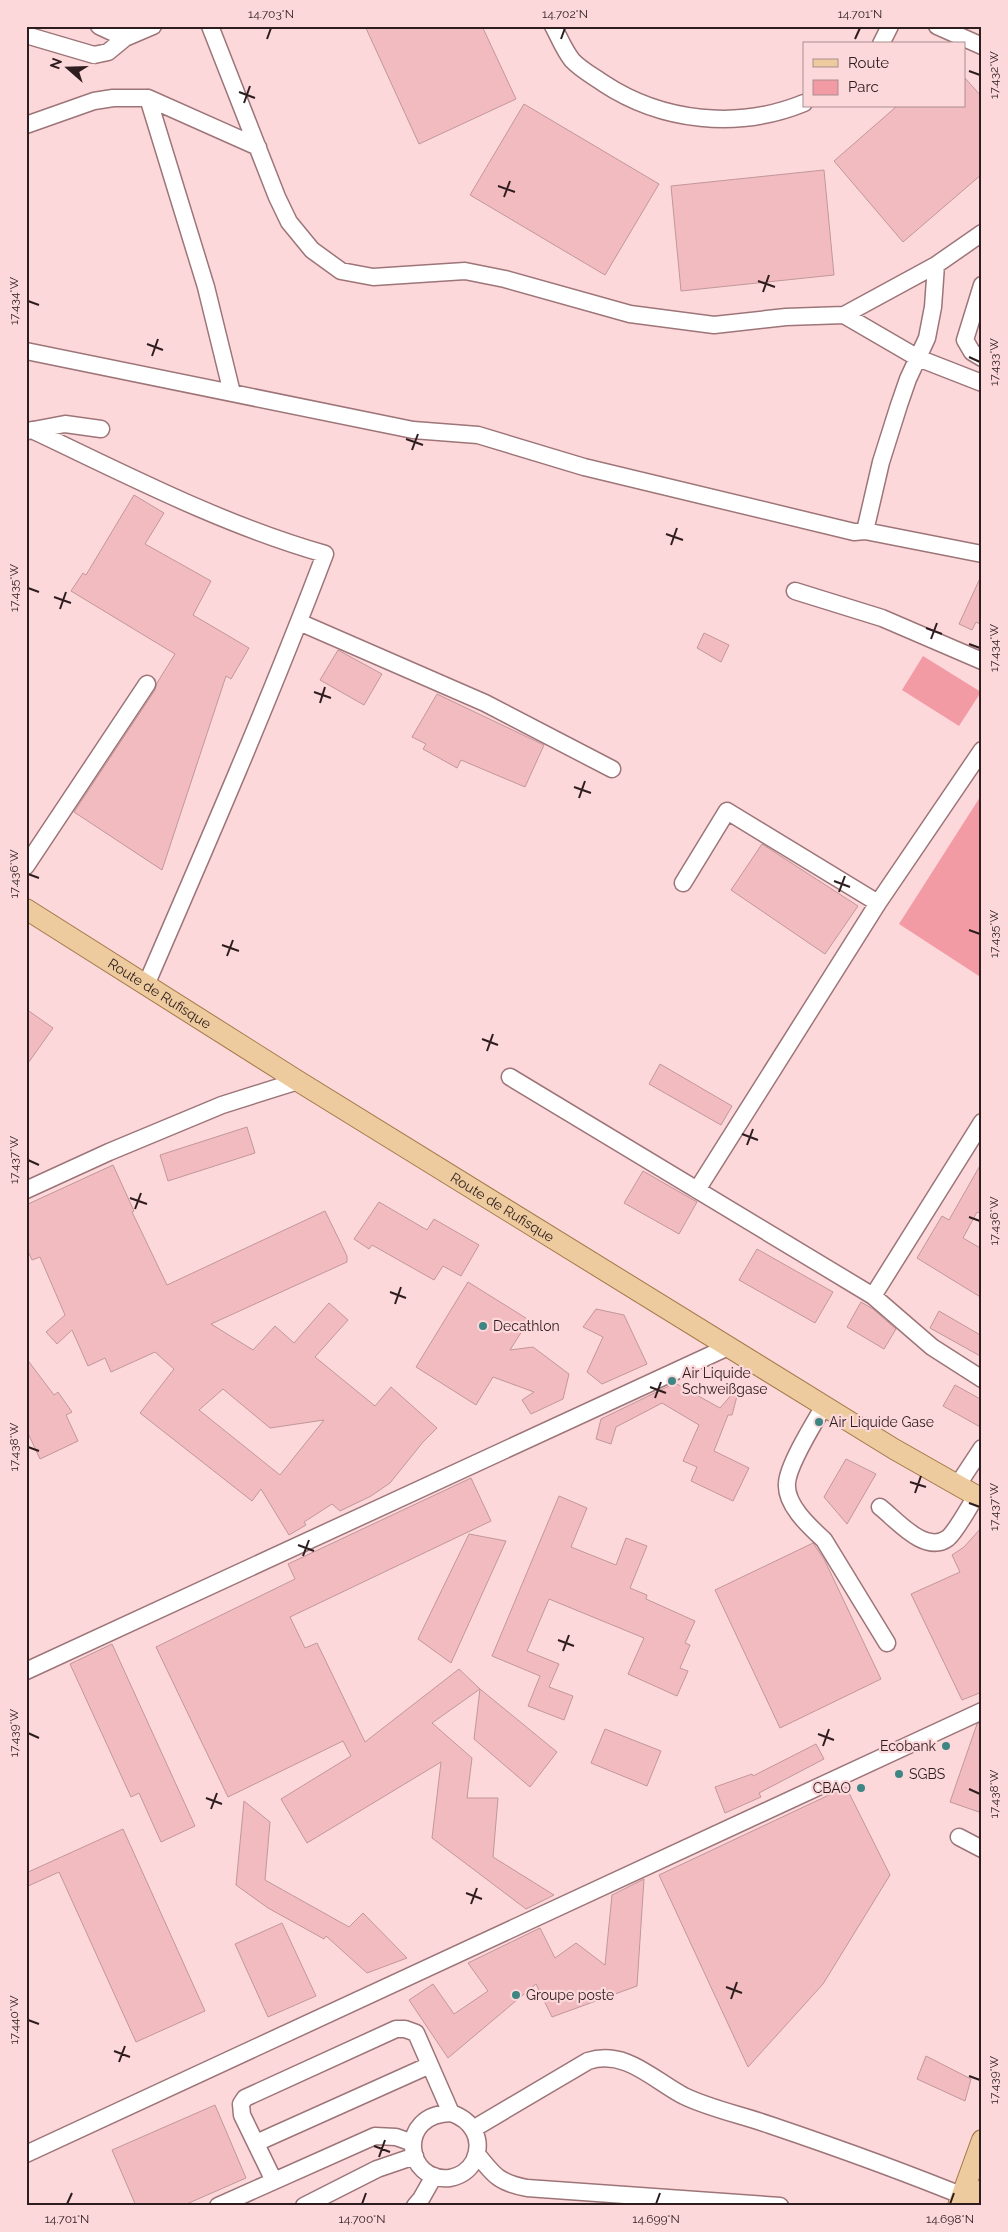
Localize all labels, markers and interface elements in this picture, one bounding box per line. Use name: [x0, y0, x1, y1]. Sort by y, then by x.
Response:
text: 14.703°N: [248, 7, 294, 21]
text: 14.702°N: [542, 7, 588, 21]
text: 14.701°N: [838, 7, 882, 21]
north arrow: [42, 42, 92, 92]
legend: [803, 42, 966, 108]
text: 17.432°W: [987, 51, 1001, 99]
text: Route: [848, 54, 889, 72]
text: N: [46, 56, 65, 71]
text: Parc: [848, 78, 879, 96]
text: 17.434°W: [7, 277, 21, 325]
text: 17.433°W: [987, 338, 1001, 386]
text: 17.435°W: [7, 563, 21, 612]
text: 17.434°W: [987, 624, 1001, 672]
text: 17.436°W: [7, 849, 21, 898]
text: 17.435°W: [987, 909, 1001, 958]
street label: Route de Rufisque: [105, 955, 214, 1032]
text: 17.437°W: [7, 1136, 21, 1184]
street label: Route de Rufisque: [448, 1169, 557, 1245]
text: 17.436°W: [987, 1196, 1001, 1245]
place label: Decathlon: [493, 1318, 560, 1334]
marker: Decathlon: [477, 1320, 489, 1332]
place label: Air Liquide Schweißgase: [682, 1365, 768, 1397]
marker: Air Liquide Schweißgase: [666, 1375, 678, 1387]
place label: Air Liquide Gase: [829, 1414, 934, 1430]
marker: Air Liquide Gase: [813, 1416, 825, 1428]
text: 17.438°W: [7, 1422, 21, 1471]
text: 17.437°W: [987, 1483, 1001, 1531]
text: 17.439°W: [7, 1708, 21, 1757]
place label: Ecobank: [880, 1738, 937, 1754]
marker: Ecobank: [940, 1740, 952, 1752]
place label: SGBS: [909, 1766, 946, 1782]
marker: SGBS: [893, 1768, 905, 1780]
text: 17.438°W: [987, 1769, 1001, 1818]
place label: CBAO: [813, 1780, 851, 1796]
marker: CBAO: [855, 1782, 867, 1794]
place label: Groupe poste: [526, 1987, 614, 2003]
marker: Groupe poste: [510, 1989, 522, 2001]
text: 17.440°W: [7, 1995, 21, 2044]
text: 17.439°W: [987, 2055, 1001, 2104]
text: 14.701°N: [45, 2212, 89, 2226]
text: 14.700°N: [339, 2212, 385, 2226]
text: 14.699°N: [632, 2212, 680, 2226]
text: 14.698°N: [926, 2212, 974, 2226]

